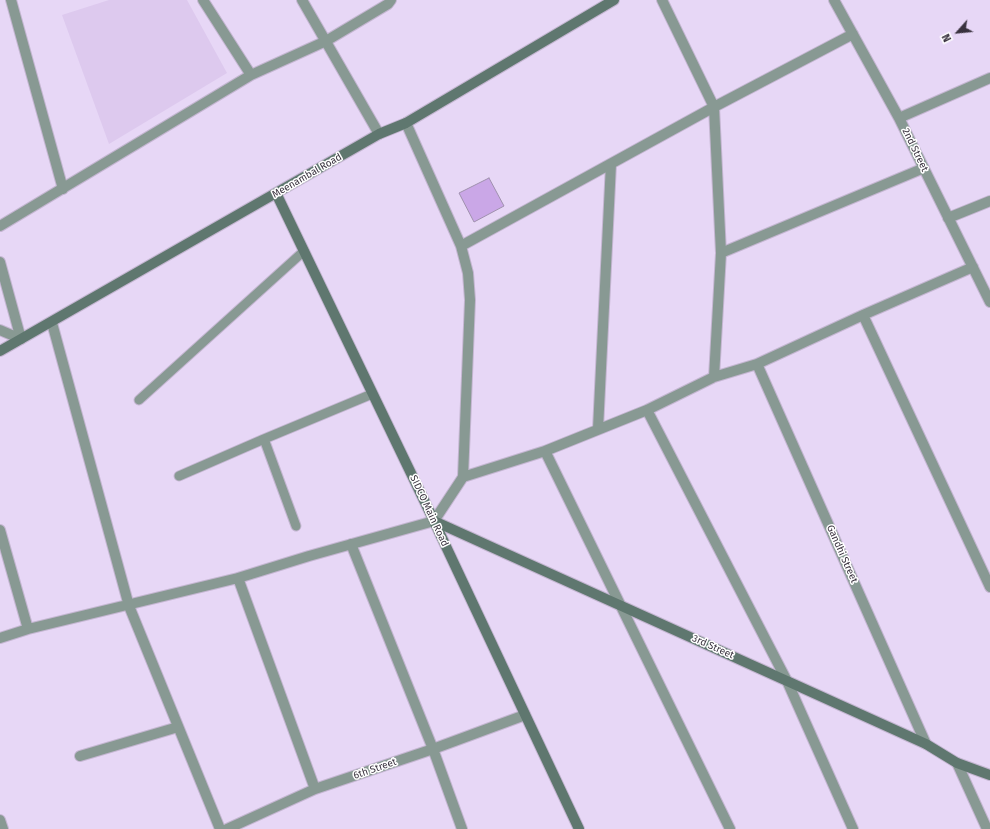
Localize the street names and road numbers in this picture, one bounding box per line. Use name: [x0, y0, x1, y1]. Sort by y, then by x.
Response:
street label: 2nd Street: [899, 126, 931, 174]
street label: Meenambal Road: [270, 151, 344, 201]
street label: SIDCO Main Road: [407, 473, 451, 549]
street label: Gandhi Street: [824, 523, 860, 585]
street label: 3rd Street: [690, 633, 736, 661]
street label: 6th Street: [352, 756, 398, 782]

